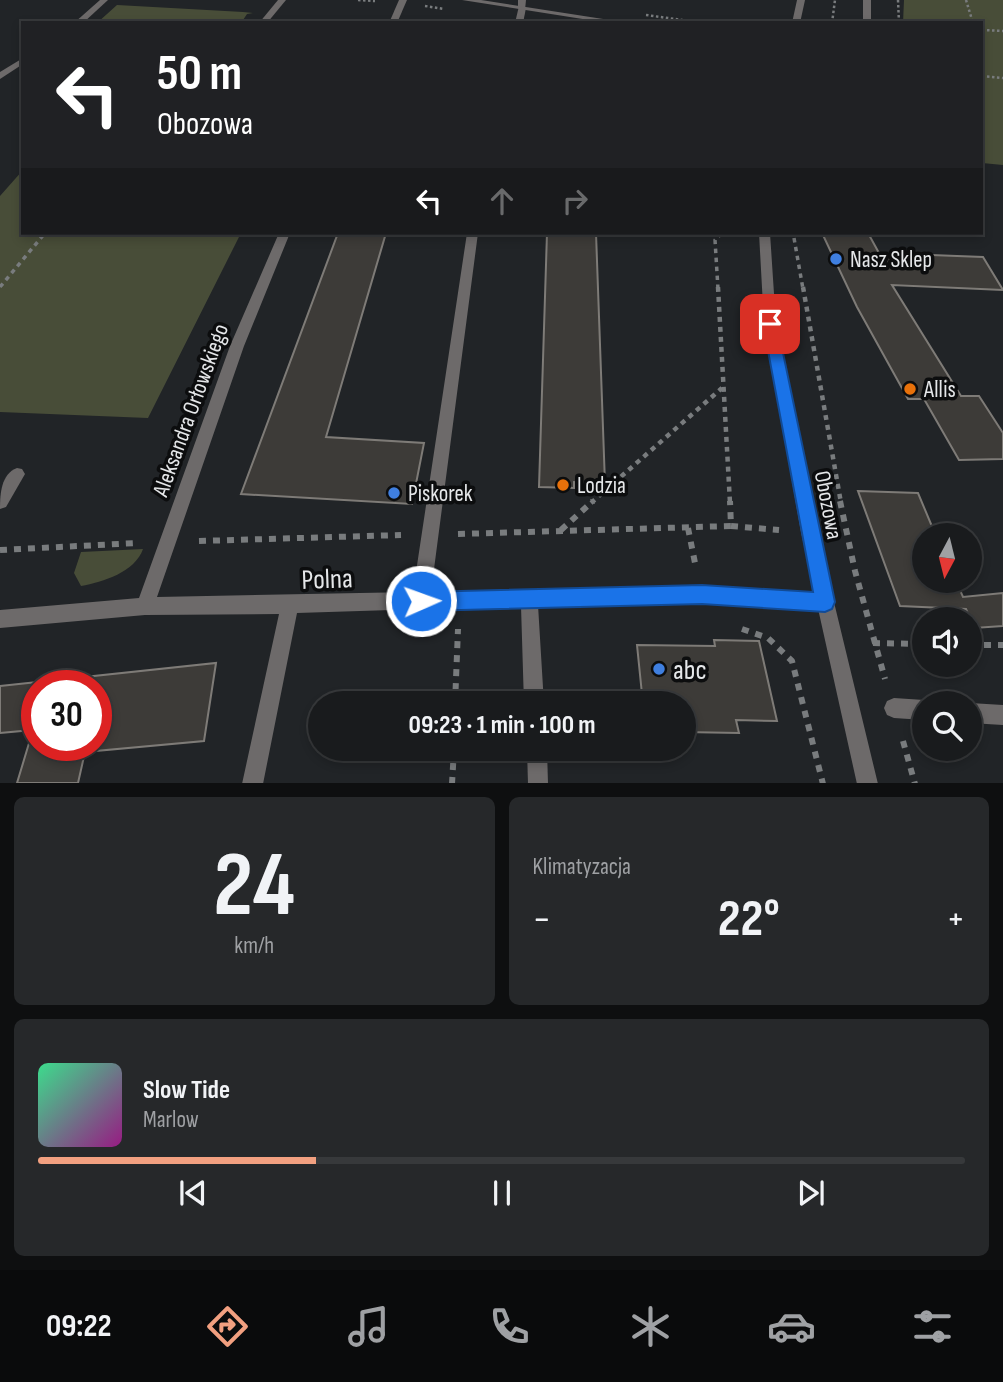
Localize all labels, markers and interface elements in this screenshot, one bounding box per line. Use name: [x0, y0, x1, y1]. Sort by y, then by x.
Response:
text: 50 m: [157, 45, 242, 104]
icon: left: [42, 49, 133, 140]
text: Obozowa: [157, 105, 253, 144]
icon: left: [410, 182, 448, 220]
icon: ahead: [483, 182, 521, 220]
icon: right: [556, 182, 594, 220]
place label: Nasz Sklep: [850, 246, 932, 274]
marker: Nasz Sklep: [828, 251, 844, 267]
pin: [740, 294, 800, 354]
icon: arrive: [751, 305, 789, 343]
street label: Aleksandra Orłowskiego: [146, 320, 235, 501]
place label: Allis: [923, 376, 956, 404]
marker: Allis: [902, 381, 918, 397]
street label: Obozowa: [808, 469, 848, 542]
place label: Lodzia: [577, 472, 626, 500]
marker: Lodzia: [555, 477, 571, 493]
place label: Piskorek: [408, 480, 473, 508]
marker: Piskorek: [386, 485, 402, 501]
north arrow: [912, 523, 982, 593]
map controls: [912, 523, 982, 761]
street label: Polna: [301, 562, 353, 597]
position arrow: [384, 564, 458, 638]
button: sound: [912, 607, 982, 677]
place label: abc: [673, 654, 707, 687]
marker: abc: [651, 661, 667, 677]
speed limit sign: 30: [21, 670, 112, 761]
button: search: [912, 691, 982, 761]
text: 09:23 · 1 min · 100 m: [409, 710, 595, 741]
text: 24: [213, 832, 295, 941]
text: Klimatyzacja: [533, 853, 631, 881]
text: 22°: [718, 888, 780, 951]
text: −: [533, 897, 551, 942]
text: +: [946, 897, 965, 942]
text: km/h: [234, 932, 274, 960]
text: Slow Tide: [143, 1075, 230, 1106]
text: Marlow: [143, 1106, 199, 1134]
icon: previous: [174, 1174, 212, 1212]
icon: pause: [483, 1174, 521, 1212]
icon: next: [792, 1174, 830, 1212]
icon: directions: [203, 1302, 252, 1351]
icon: music: [344, 1302, 393, 1351]
icon: phone: [485, 1302, 534, 1351]
icon: climate: [626, 1302, 675, 1351]
icon: car: [767, 1302, 816, 1351]
icon: filters: [908, 1302, 957, 1351]
text: 09:22: [46, 1307, 112, 1346]

